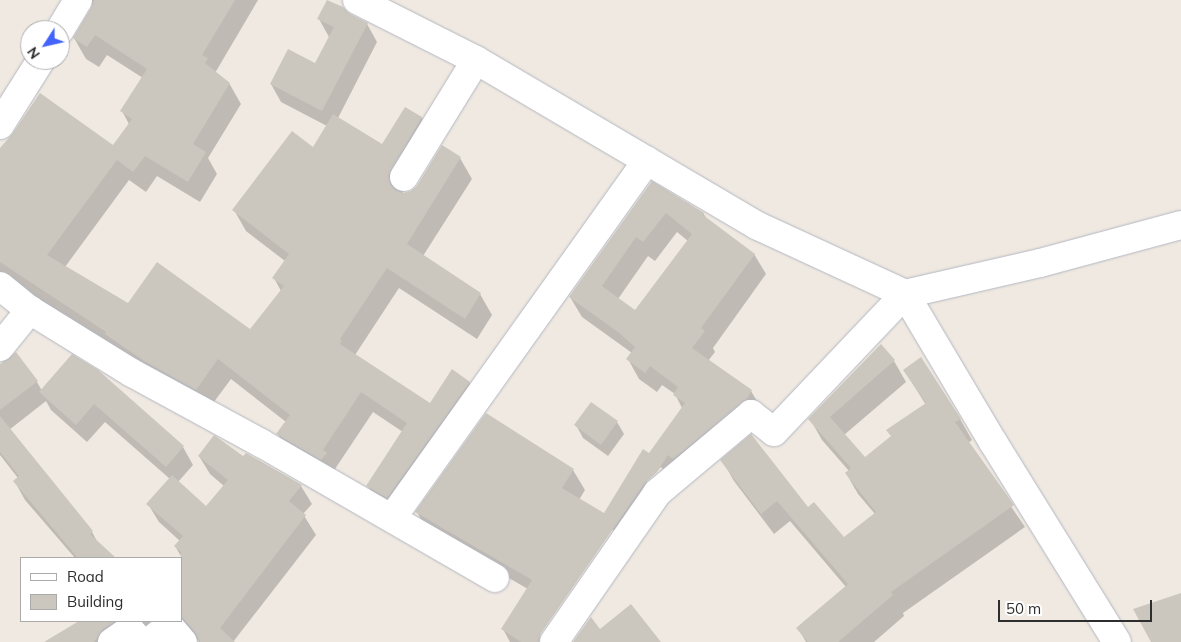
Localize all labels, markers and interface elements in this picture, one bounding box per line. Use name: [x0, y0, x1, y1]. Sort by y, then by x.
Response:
north arrow: [20, 20, 70, 70]
text: N: [23, 44, 44, 63]
legend: [20, 557, 182, 622]
text: Road: [67, 567, 104, 586]
scale bar: [1001, 590, 1155, 622]
text: Building: [67, 592, 123, 611]
text: 50 m: [1006, 599, 1041, 618]

